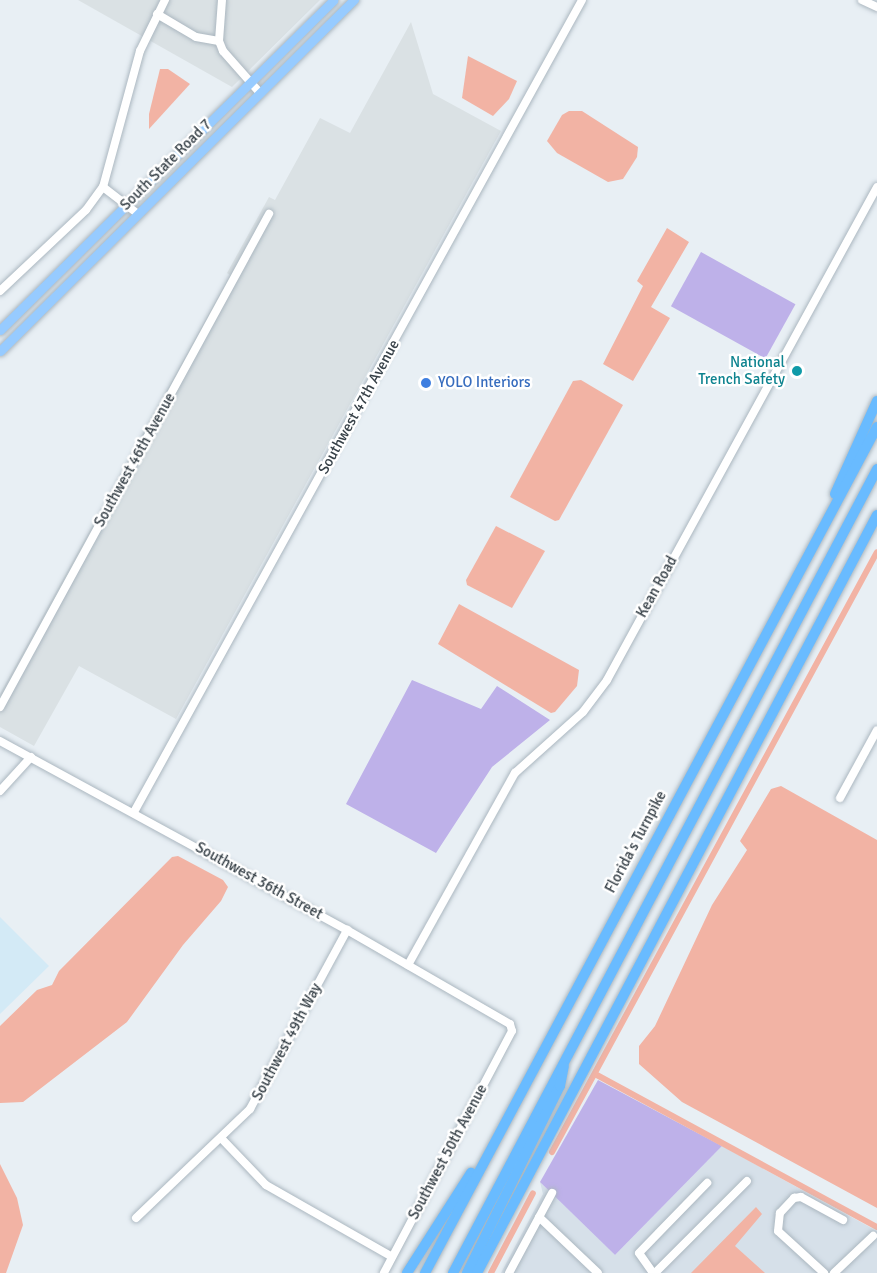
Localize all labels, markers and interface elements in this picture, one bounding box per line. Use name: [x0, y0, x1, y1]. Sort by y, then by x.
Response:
street label: South State Road 7: [117, 116, 215, 214]
street label: Southwest 47th Avenue: [315, 337, 403, 477]
place label: National Trench Safety: [698, 353, 785, 388]
marker: National Trench Safety: [790, 364, 804, 378]
place label: YOLO Interiors: [438, 374, 531, 392]
marker: YOLO Interiors: [419, 376, 433, 390]
street label: Southwest 46th Avenue: [91, 390, 179, 530]
street label: Kean Road: [633, 553, 681, 621]
street label: Florida's Turnpike: [602, 788, 670, 896]
street label: Southwest 36th Street: [192, 839, 326, 923]
street label: Southwest 49th Way: [248, 980, 326, 1104]
street label: Southwest 50th Avenue: [405, 1081, 491, 1223]

